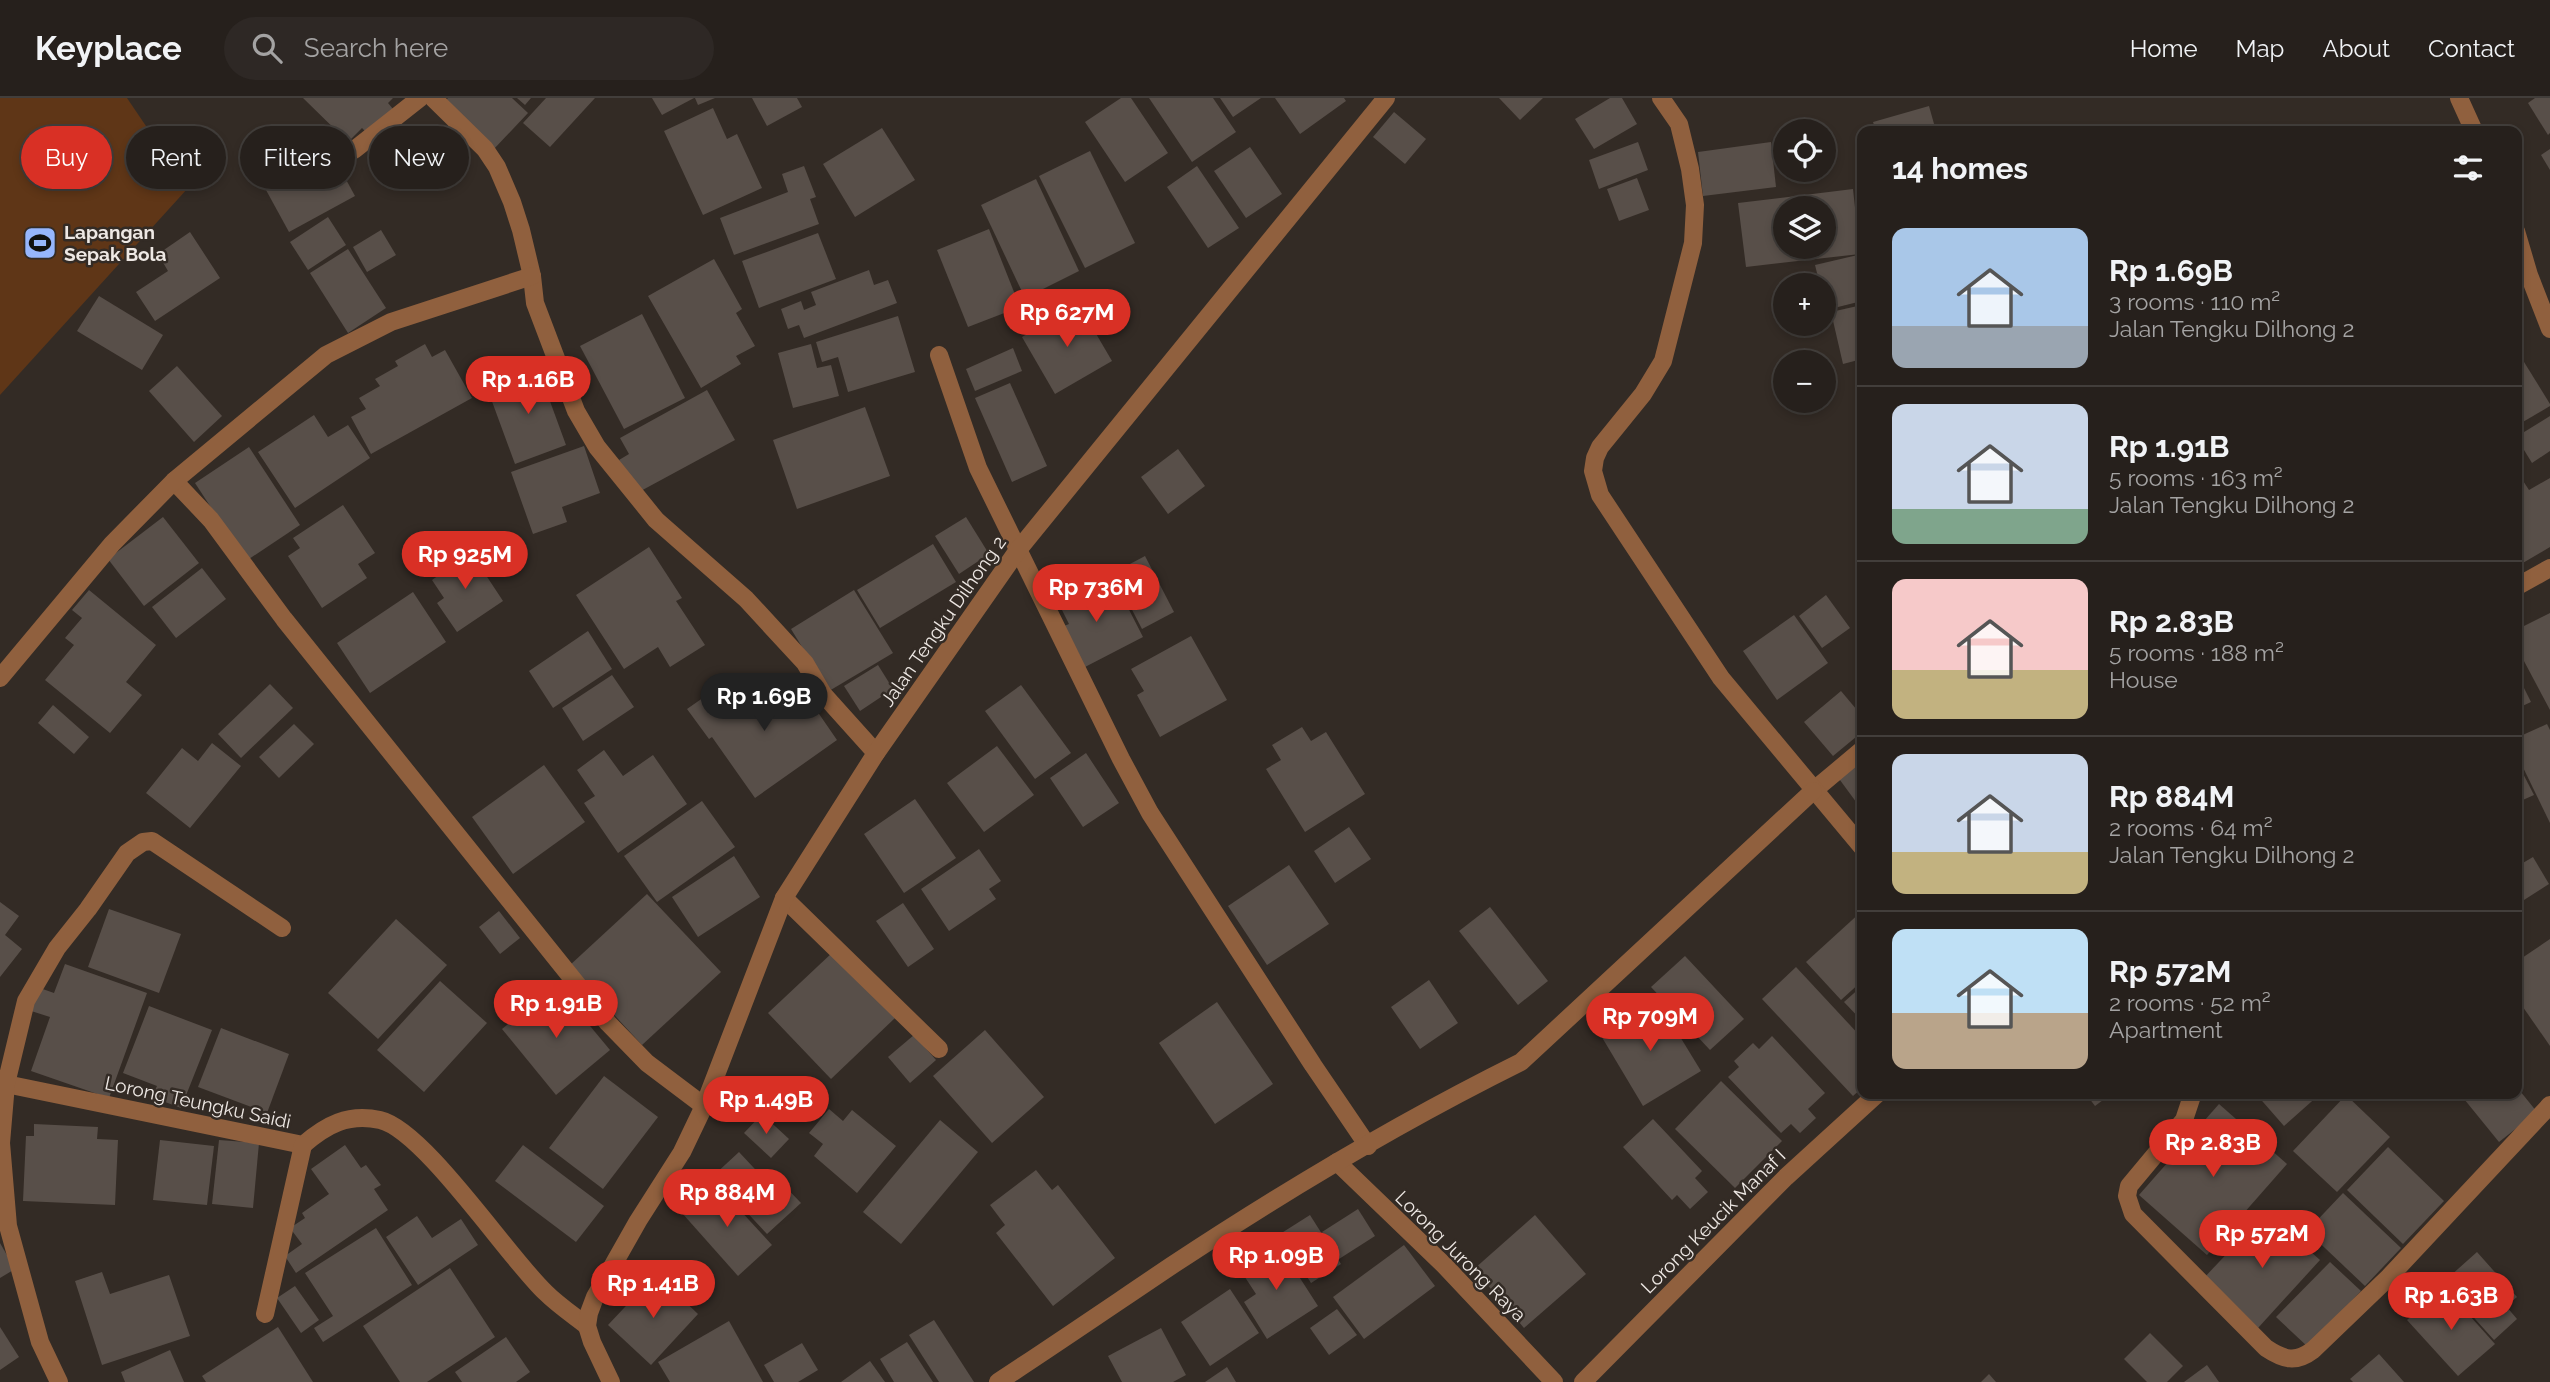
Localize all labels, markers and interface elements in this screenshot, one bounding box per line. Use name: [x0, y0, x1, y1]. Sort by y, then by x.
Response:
search box: [224, 17, 714, 80]
text: Keyplace: [35, 29, 182, 68]
icon: search: [248, 29, 286, 67]
text: Search here: [304, 33, 448, 63]
text: Home: [2130, 34, 2198, 63]
text: Map: [2236, 34, 2284, 63]
text: About: [2322, 34, 2390, 63]
text: Contact: [2428, 34, 2515, 63]
map controls: [1773, 119, 1836, 413]
button: locate: [1773, 119, 1836, 182]
chip: Buy: [21, 126, 112, 189]
chip: Rent: [126, 126, 226, 189]
chip: Filters: [240, 126, 355, 189]
chip: New: [369, 126, 469, 189]
icon: filters: [2449, 149, 2487, 187]
text: 14 homes: [1892, 151, 2028, 186]
button: layers: [1773, 196, 1836, 259]
place label: Lapangan Sepak Bola: [64, 221, 167, 265]
sports icon: Lapangan Sepak Bola: [21, 224, 59, 262]
text: Rp 1.69B: [2109, 253, 2233, 288]
icon: home: [1948, 256, 2032, 340]
button: +: [1773, 273, 1836, 336]
text: 3 rooms · 110 m²: [2109, 288, 2280, 315]
pin: Rp 627M: [1002, 289, 1132, 349]
text: Rp 627M: [1019, 298, 1115, 325]
text: Jalan Tengku Dilhong 2: [2109, 315, 2354, 342]
button: −: [1773, 350, 1836, 413]
pin: Rp 1.16B: [456, 356, 600, 416]
text: Rp 1.16B: [482, 365, 574, 392]
text: Rp 1.91B: [2109, 429, 2229, 464]
icon: home: [1948, 432, 2032, 516]
text: 5 rooms · 163 m²: [2109, 464, 2283, 491]
text: Jalan Tengku Dilhong 2: [2109, 491, 2354, 518]
pin: Rp 925M: [400, 532, 530, 591]
street label: Jalan Tengku Dilhong 2: [876, 532, 1010, 710]
text: Rp 925M: [418, 540, 512, 567]
pin: Rp 736M: [1031, 564, 1161, 624]
text: Rp 736M: [1049, 573, 1143, 600]
text: Rp 2.83B: [2109, 604, 2234, 639]
icon: home: [1948, 607, 2032, 691]
text: 5 rooms · 188 m²: [2109, 639, 2284, 666]
text: House: [2109, 666, 2178, 693]
pin: Rp 1.69B: [692, 674, 836, 733]
text: Rp 1.69B: [717, 682, 811, 709]
text: Rp 884M: [2109, 779, 2234, 814]
icon: home: [1948, 782, 2032, 866]
text: 2 rooms · 64 m²: [2109, 814, 2273, 841]
text: Jalan Tengku Dilhong 2: [2109, 841, 2354, 868]
text: Rp 572M: [2109, 954, 2231, 989]
icon: home: [1948, 957, 2032, 1041]
pin: Rp 1.91B: [484, 981, 628, 1040]
text: Rp 1.91B: [510, 989, 602, 1016]
text: 2 rooms · 52 m²: [2109, 989, 2271, 1016]
pin: Rp 709M: [1585, 993, 1715, 1053]
text: Rp 709M: [1602, 1002, 1698, 1029]
text: Apartment: [2109, 1016, 2223, 1043]
street label: Lorong Teungku Saidi: [103, 1072, 293, 1132]
pin: Rp 1.49B: [694, 1076, 838, 1136]
text: Rp 1.49B: [719, 1085, 813, 1112]
pin: Rp 2.83B: [2141, 1119, 2285, 1179]
text: Rp 2.83B: [2165, 1128, 2261, 1155]
street label: Lorong Keucik Manaf I: [1636, 1144, 1790, 1298]
pin: Rp 884M: [662, 1170, 792, 1229]
text: Rp 884M: [679, 1178, 775, 1205]
street label: Lorong Jurong Raya: [1391, 1186, 1531, 1326]
pin: Rp 572M: [2197, 1210, 2327, 1270]
text: Rp 572M: [2215, 1219, 2309, 1246]
pin: Rp 1.09B: [1204, 1232, 1348, 1292]
text: Rp 1.09B: [1228, 1241, 1324, 1268]
pin: Rp 1.41B: [581, 1260, 725, 1320]
text: Rp 1.41B: [607, 1269, 699, 1296]
pin: Rp 1.63B: [2379, 1272, 2523, 1332]
text: Rp 1.63B: [2404, 1281, 2498, 1308]

